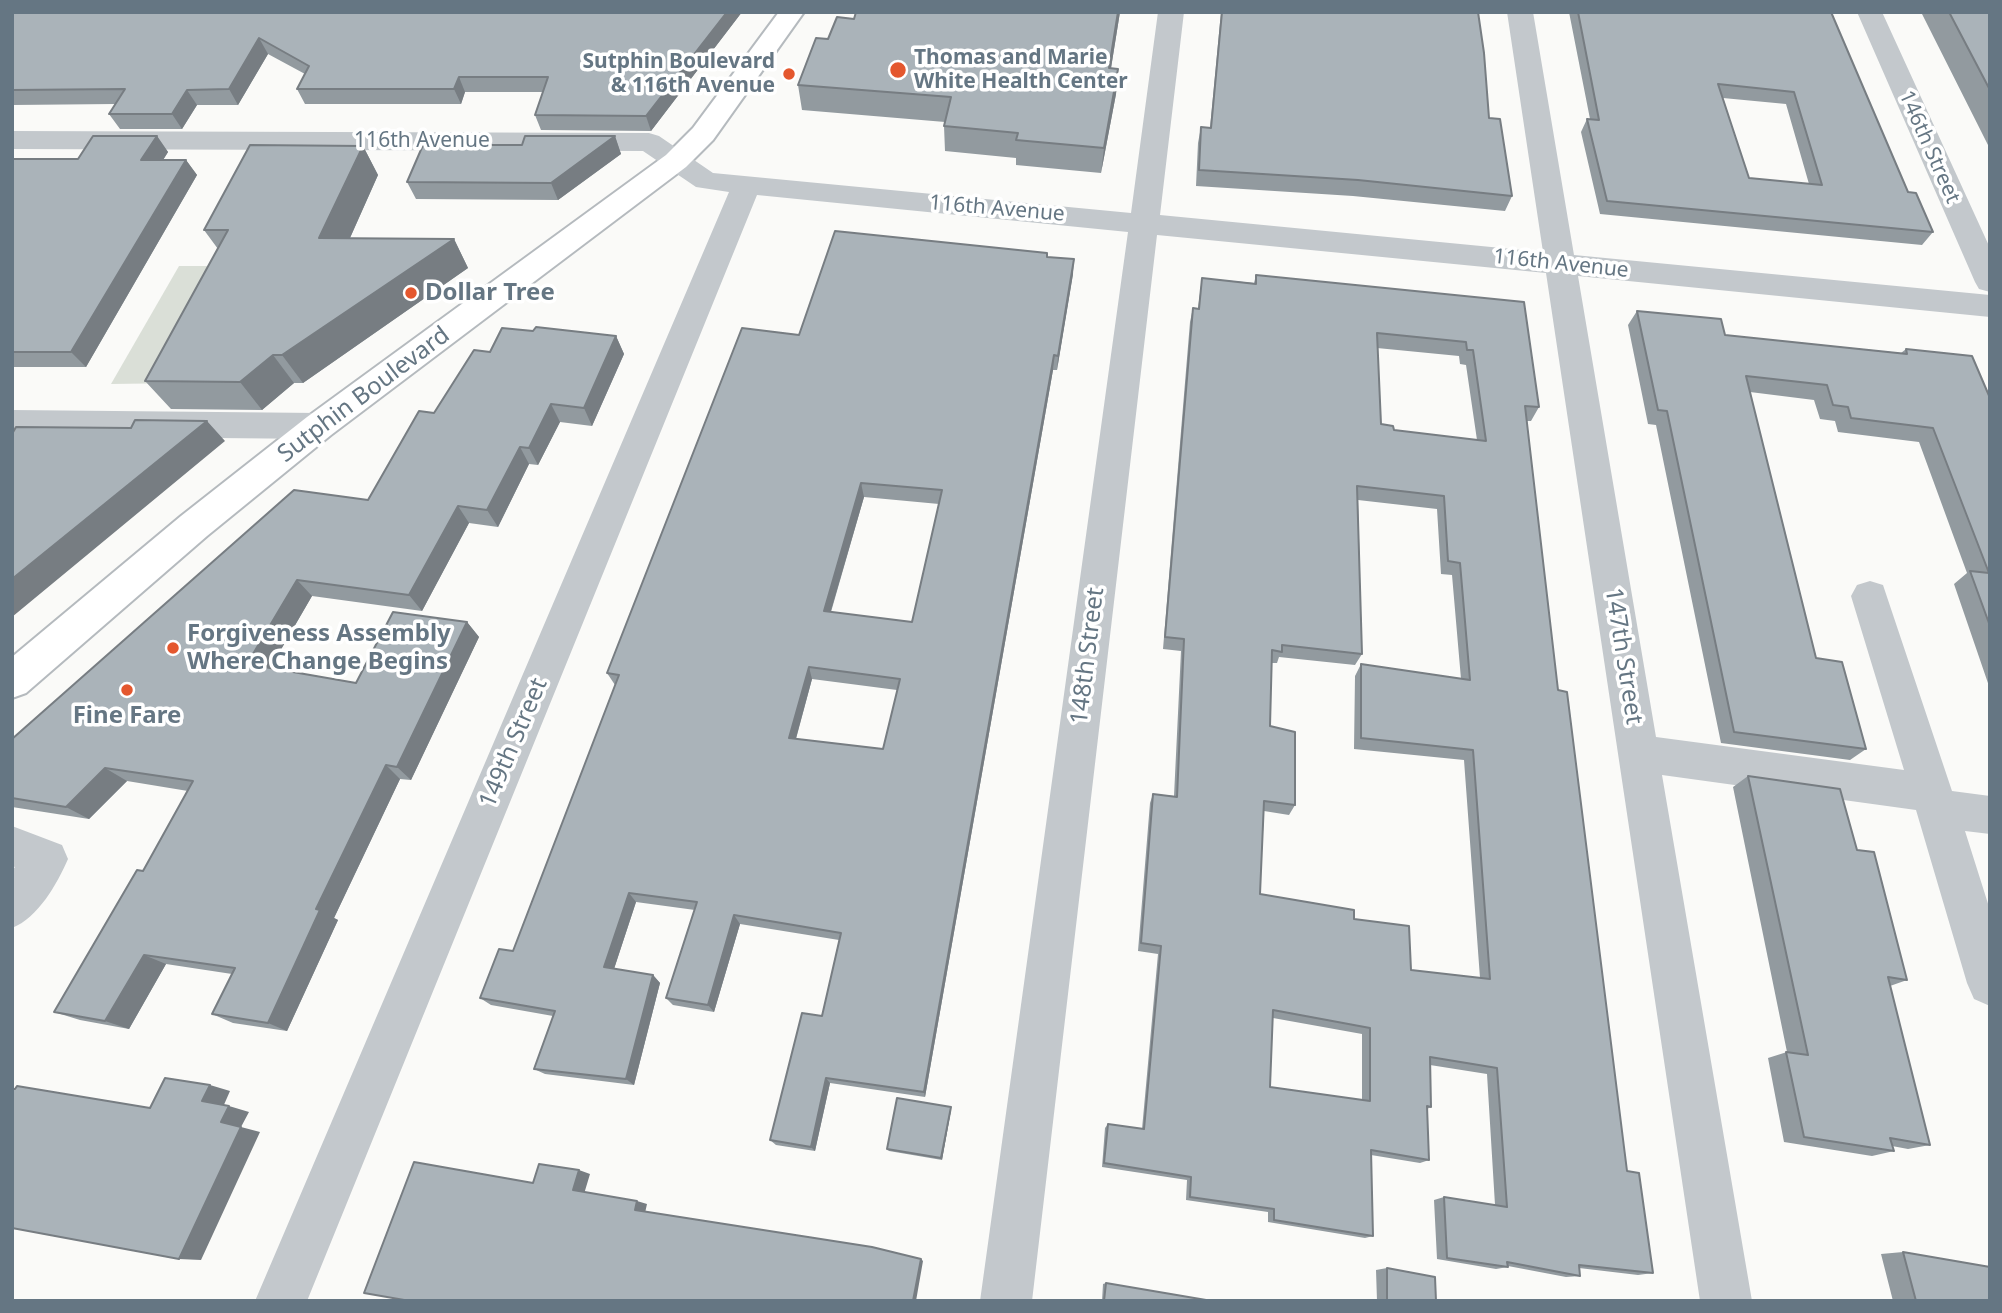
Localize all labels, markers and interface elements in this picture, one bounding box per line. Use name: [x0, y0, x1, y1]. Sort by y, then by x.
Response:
place label: Thomas and Marie White Health Center: [914, 45, 1128, 95]
place label: Sutphin Boulevard & 116th Avenue: [582, 49, 775, 99]
marker: Thomas and Marie White Health Center: [888, 60, 908, 80]
marker: Sutphin Boulevard & 116th Avenue: [781, 66, 797, 82]
street label: 146th Street: [1893, 87, 1965, 207]
street label: 116th Avenue: [354, 128, 490, 154]
street label: 116th Avenue: [928, 191, 1066, 227]
street label: 116th Avenue: [1492, 244, 1630, 284]
place label: Dollar Tree: [425, 279, 555, 307]
marker: Dollar Tree: [403, 285, 419, 301]
street label: Sutphin Boulevard: [272, 321, 456, 469]
street label: 148th Street: [1065, 586, 1111, 726]
street label: 147th Street: [1598, 586, 1648, 726]
place label: Forgiveness Assembly Where Change Begins: [187, 620, 451, 676]
marker: Forgiveness Assembly Where Change Begins: [165, 640, 181, 656]
street label: 149th Street: [474, 674, 554, 812]
marker: Fine Fare: [119, 682, 135, 698]
place label: Fine Fare: [73, 702, 181, 730]

